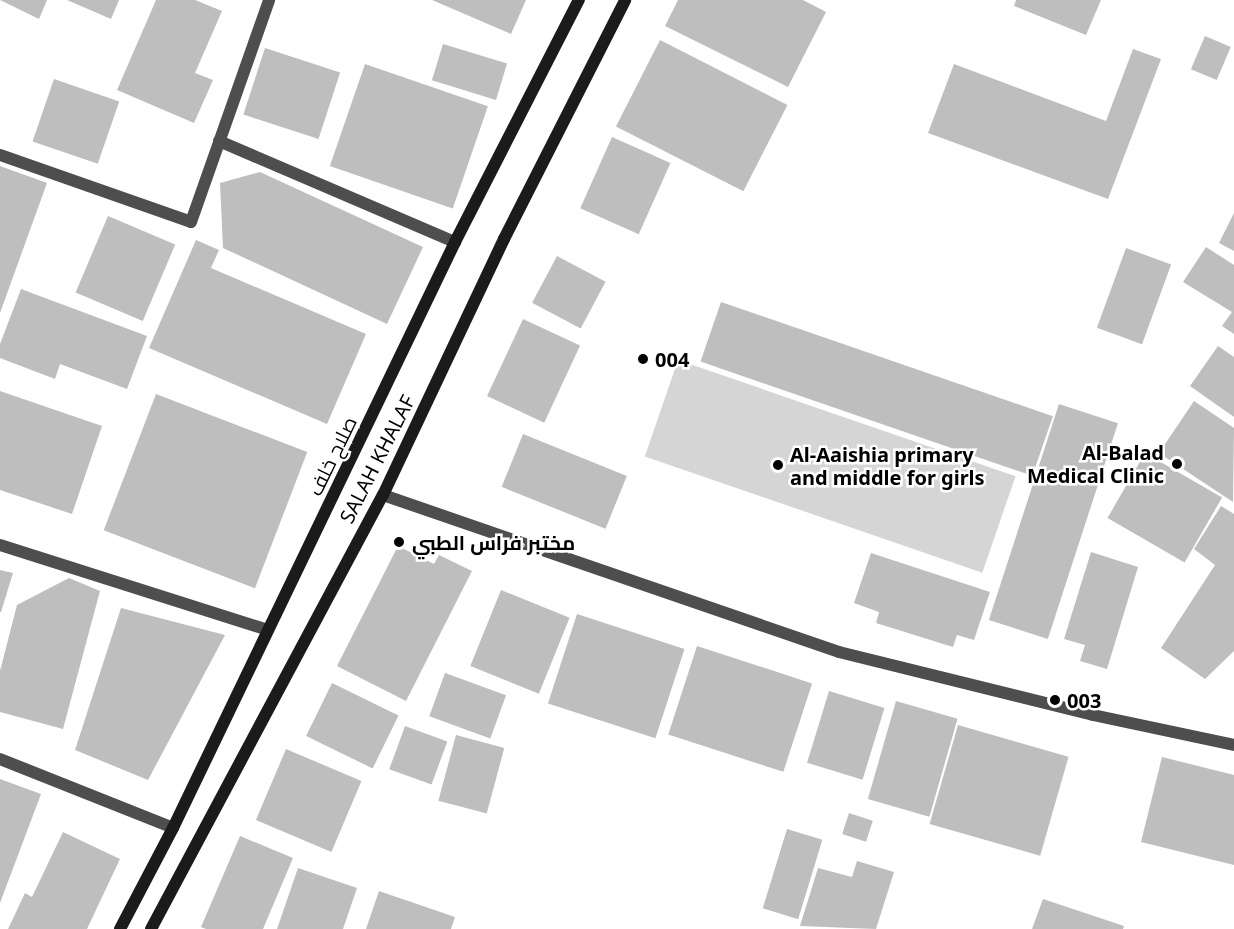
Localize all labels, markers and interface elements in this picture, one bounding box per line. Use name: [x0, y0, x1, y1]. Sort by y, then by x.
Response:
place label: 004: [655, 347, 689, 371]
marker: 004: [636, 352, 650, 366]
street label: SALAH KHALAF: [334, 391, 420, 527]
street label: صلاح خلف: [303, 413, 361, 499]
place label: Al-Balad Medical Clinic: [1027, 440, 1164, 487]
place label: Al-Aaishia primary and middle for girls: [790, 442, 985, 489]
marker: Al-Balad Medical Clinic: [1168, 455, 1186, 473]
marker: Al-Aaishia primary and middle for girls: [771, 458, 785, 472]
place label: مختبر فراس الطبي: [412, 530, 575, 554]
marker: مختبر فراس الطبي: [390, 533, 408, 551]
place label: 003: [1067, 688, 1101, 712]
marker: 003: [1048, 693, 1062, 707]

